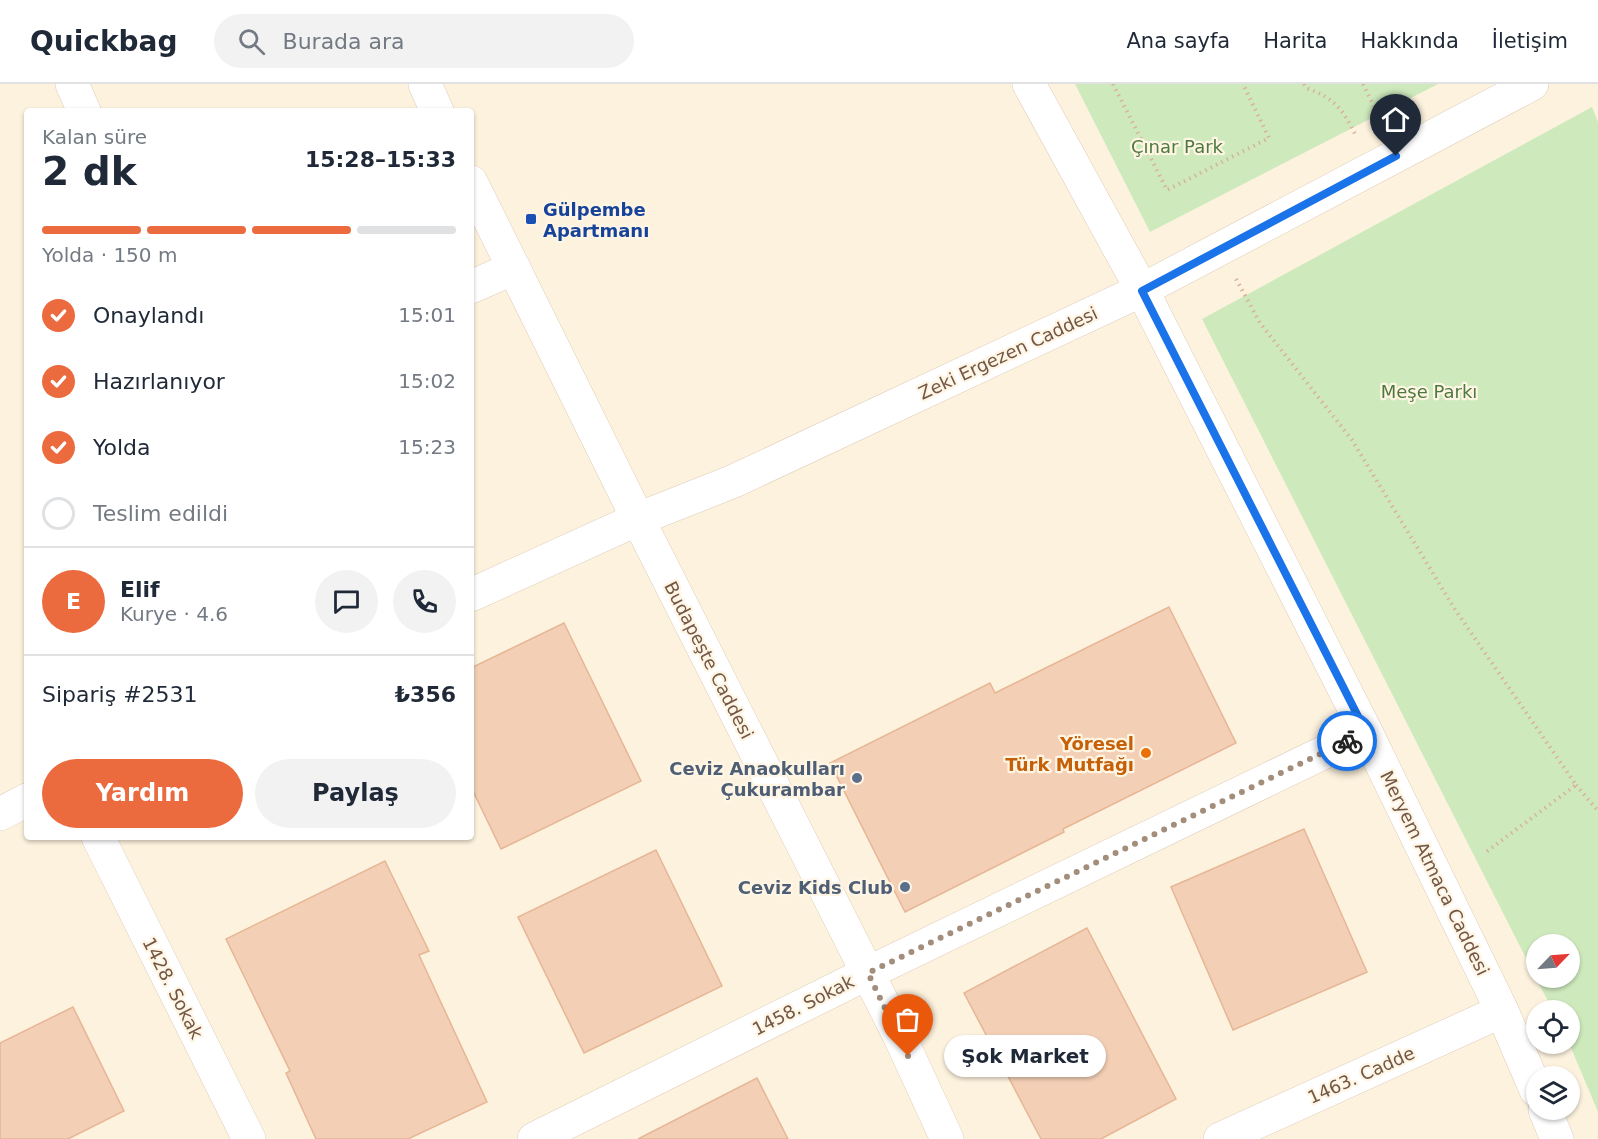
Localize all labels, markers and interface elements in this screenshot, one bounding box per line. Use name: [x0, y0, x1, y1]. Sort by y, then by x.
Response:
search box: [214, 14, 634, 68]
text: Quickbag: [30, 25, 178, 58]
icon: search: [235, 25, 268, 58]
text: Burada ara: [283, 29, 405, 54]
text: Ana sayfa: [1126, 29, 1230, 53]
text: Harita: [1263, 29, 1327, 53]
text: Hakkında: [1360, 29, 1459, 53]
text: İletişim: [1492, 29, 1568, 53]
pin: [1370, 94, 1421, 156]
icon: home: [1379, 103, 1412, 136]
text: Kalan süre: [42, 125, 147, 149]
park label: Çınar Park: [1131, 136, 1224, 157]
text: 15:28–15:33: [305, 147, 456, 172]
text: 2 dk: [42, 149, 137, 194]
place label: Gülpembe Apartmanı: [543, 199, 649, 241]
marker: Gülpembe Apartmanı: [524, 212, 538, 226]
text: Yolda · 150 m: [42, 243, 177, 267]
icon: check: [42, 299, 75, 332]
street label: Zeki Ergezen Caddesi: [915, 302, 1101, 404]
text: Onaylandı: [93, 303, 204, 328]
text: 15:01: [398, 303, 456, 327]
icon: check: [42, 365, 75, 398]
text: Hazırlanıyor: [93, 369, 225, 394]
text: 15:02: [398, 369, 456, 393]
park label: Meşe Parkı: [1381, 381, 1477, 402]
icon: check: [42, 431, 75, 464]
text: Yolda: [93, 435, 151, 460]
text: 15:23: [398, 435, 456, 459]
text: Teslim edildi: [93, 501, 228, 526]
button: chat: [315, 570, 378, 633]
button: phone: [393, 570, 456, 633]
text: Elif: [120, 577, 160, 602]
street label: Budapeşte Caddesi: [660, 578, 758, 742]
text: E: [66, 589, 81, 614]
text: Kurye · 4.6: [120, 602, 228, 626]
text: Sipariş #2531: [42, 682, 198, 707]
text: ₺356: [395, 682, 456, 707]
courier: [1317, 711, 1377, 771]
icon: bike: [1331, 725, 1364, 758]
place label: Yöresel Türk Mutfağı: [1005, 733, 1134, 775]
marker: Yöresel Türk Mutfağı: [1139, 746, 1153, 760]
place label: Ceviz Anaokulları Çukurambar: [669, 758, 845, 800]
button: Yardım: [42, 759, 243, 828]
button: Paylaş: [255, 759, 456, 828]
street label: Meryem Atmaca Caddesi: [1376, 767, 1494, 979]
marker: Ceviz Anaokulları Çukurambar: [850, 771, 864, 785]
place label: Ceviz Kids Club: [738, 877, 893, 898]
marker: Ceviz Kids Club: [898, 880, 912, 894]
street label: 1428. Sokak: [138, 934, 208, 1043]
north arrow: [1526, 934, 1580, 988]
map controls: [1526, 934, 1580, 1120]
street label: 1458. Sokak: [749, 970, 858, 1040]
pin: [882, 994, 933, 1056]
button: locate: [1526, 1000, 1580, 1054]
icon: bag: [891, 1003, 924, 1036]
callout: Şok Market: [944, 1035, 1106, 1077]
street label: 1463. Cadde: [1304, 1042, 1418, 1108]
text: Şok Market: [961, 1044, 1089, 1068]
button: layers: [1526, 1066, 1580, 1120]

